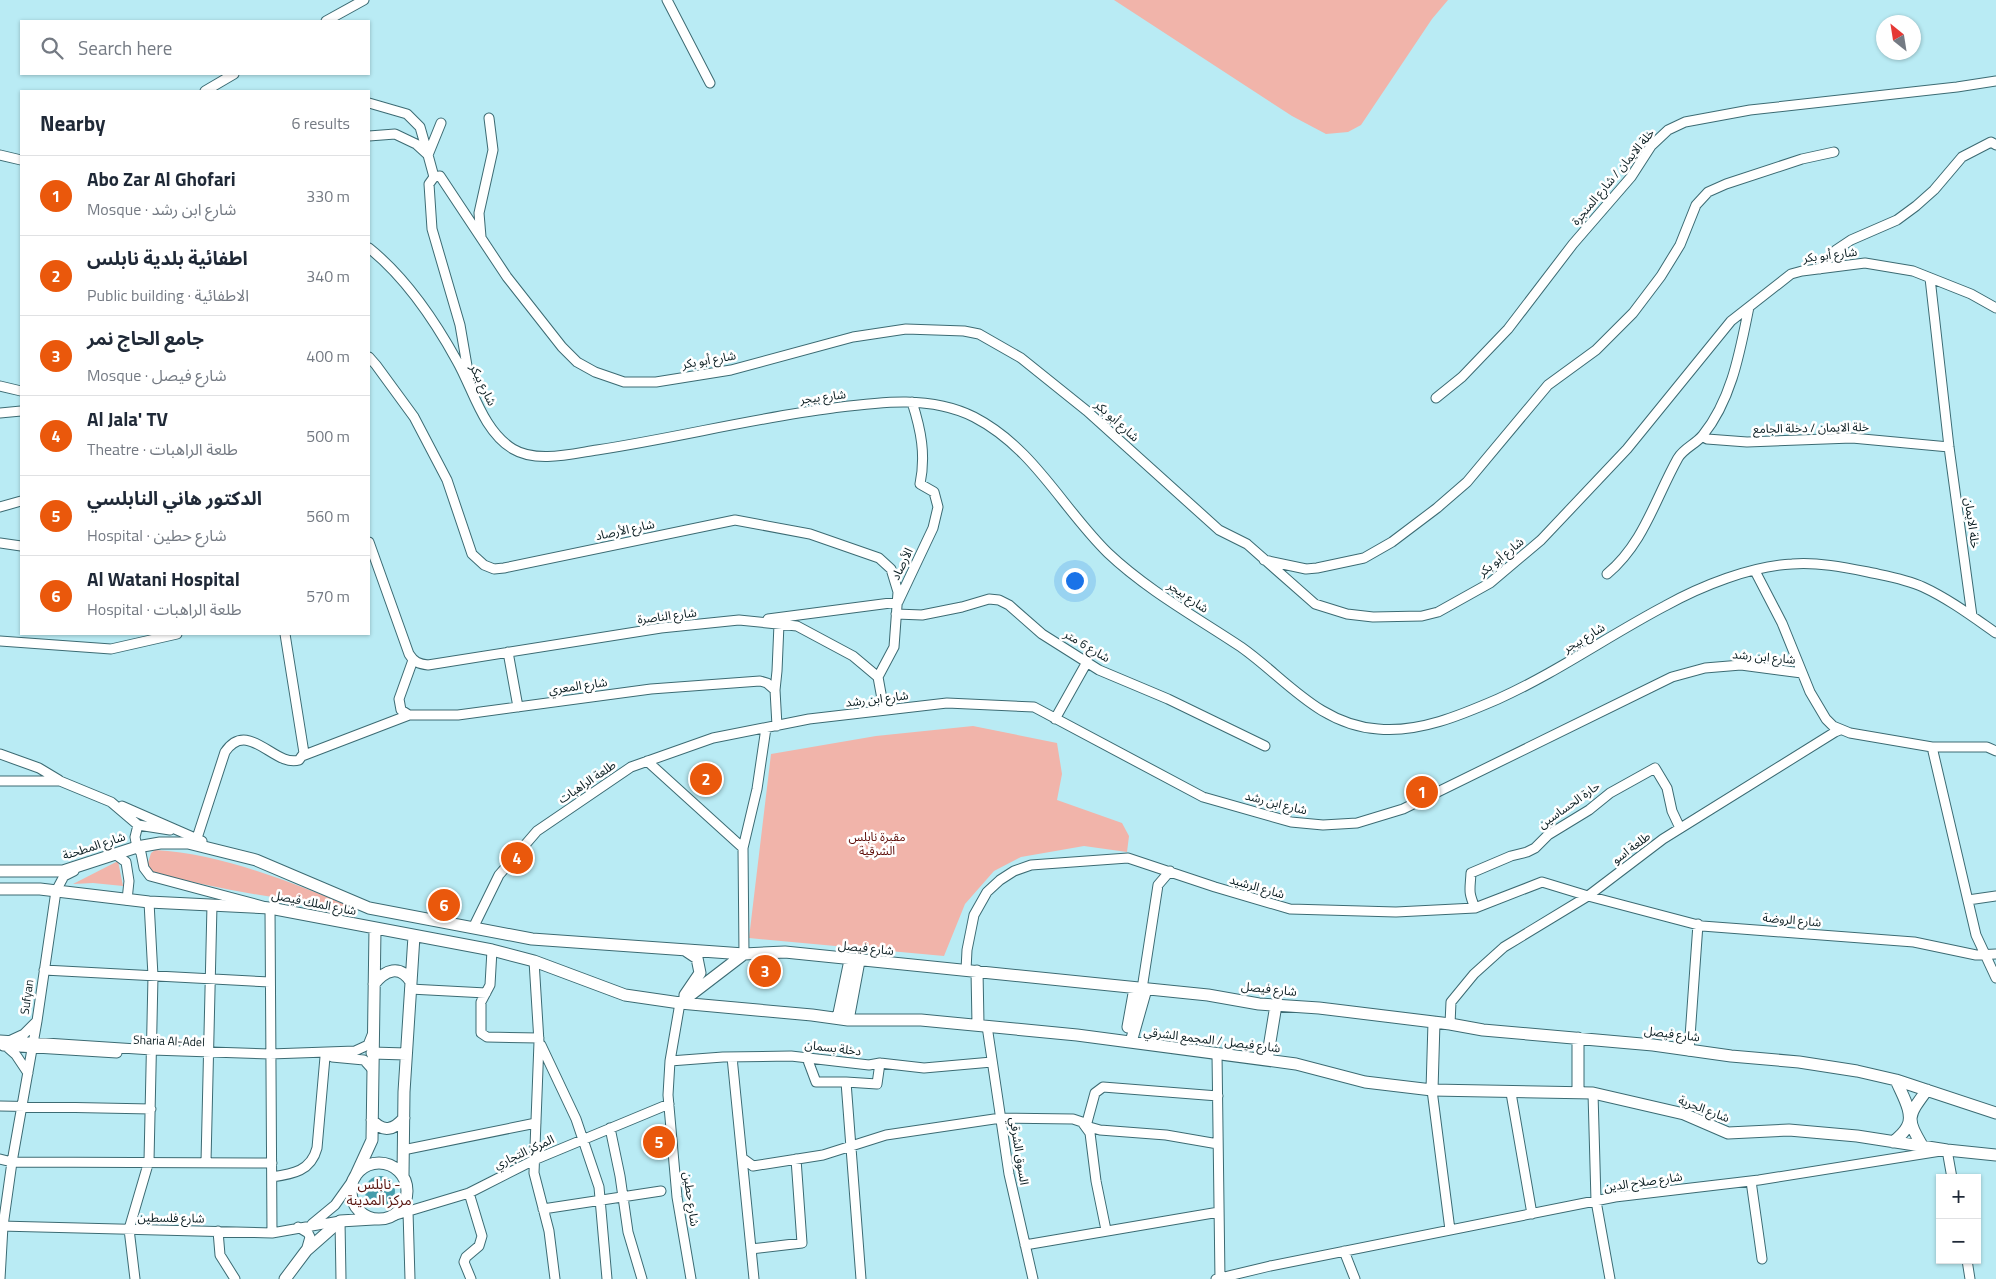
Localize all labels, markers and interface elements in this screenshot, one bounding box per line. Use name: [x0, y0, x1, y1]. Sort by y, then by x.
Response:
north arrow: [1876, 15, 1921, 60]
search box: [20, 20, 370, 75]
text: Search here: [78, 33, 172, 62]
icon: search: [38, 34, 66, 62]
text: Nearby: [40, 107, 105, 139]
text: 6 results: [291, 111, 350, 135]
street label: خلة الايمان / شارع المنجرة: [1566, 124, 1659, 229]
text: Abo Zar Al Ghofari: [87, 164, 236, 193]
text: 1: [52, 184, 60, 208]
text: 330 m: [306, 184, 350, 208]
text: Mosque · شارع ابن رشد: [87, 197, 236, 221]
street label: شارع أبو بكر: [1801, 242, 1858, 267]
text: اطفائية بلدية نابلس: [87, 243, 248, 272]
text: 2: [52, 264, 60, 288]
text: 340 m: [306, 264, 350, 288]
text: Public building · الاطفائية: [87, 283, 249, 307]
text: جامع الحاج نمر: [87, 323, 204, 352]
text: 3: [52, 344, 60, 368]
text: 400 m: [306, 344, 350, 368]
street label: شارع أبو بكر: [679, 345, 737, 374]
street label: شارع بيكر: [465, 360, 502, 409]
text: Mosque · شارع فيصل: [87, 363, 226, 387]
street label: شارع بيجر: [798, 384, 847, 409]
street label: شارع أبو بكر: [1090, 395, 1144, 446]
text: Al Jala' TV: [87, 404, 168, 433]
street label: خلة الايمان / دخلة الجامع: [1753, 417, 1869, 438]
text: 4: [52, 424, 60, 448]
text: 500 m: [306, 424, 350, 448]
text: Theatre · طلعة الراهبات: [87, 437, 238, 461]
text: الدكتور هاني النابلسي: [87, 483, 262, 512]
street label: خلة الايمان: [1960, 496, 1985, 550]
text: 5: [52, 504, 60, 528]
text: 560 m: [306, 504, 350, 528]
street label: شارع الأرصاد: [594, 514, 656, 545]
text: Hospital · شارع حطين: [87, 523, 227, 547]
street label: شارع أبو بكر: [1473, 532, 1528, 582]
street label: الأرصاد: [886, 544, 918, 583]
text: Al Watani Hospital: [87, 564, 240, 593]
your location: [1062, 568, 1088, 594]
street label: شارع بيجر: [1163, 575, 1213, 617]
text: 6: [52, 584, 60, 608]
text: 570 m: [306, 584, 350, 608]
text: Hospital · طلعة الراهبات: [87, 597, 242, 621]
street label: شارع الناصرة: [636, 602, 698, 629]
street label: شارع بيجر: [1558, 618, 1608, 658]
street label: شارع 6 متر: [1060, 624, 1114, 667]
street label: شارع ابن رشد: [1732, 644, 1796, 669]
street label: شارع المعري: [547, 672, 609, 700]
street label: شارع ابن رشد: [844, 685, 910, 712]
street label: طلعة الراهبات: [554, 755, 619, 808]
pin: 2: [690, 760, 722, 798]
pin: 1: [1406, 773, 1438, 811]
street label: حارة الحساسين: [1534, 776, 1604, 833]
street label: شارع ابن رشد: [1243, 786, 1309, 819]
street label: شارع المطحنة: [60, 826, 128, 865]
park label: مقبرة نابلس الشرقية: [849, 827, 905, 860]
street label: طلعة اسو: [1607, 827, 1654, 869]
pin: 4: [501, 839, 533, 877]
street label: شارع الرشيد: [1227, 870, 1287, 903]
street label: شارع الملك فيصل: [270, 885, 358, 920]
pin: 6: [428, 886, 460, 924]
street label: شارع الروضة: [1762, 907, 1822, 932]
street label: شارع فيصل: [837, 935, 895, 960]
pin: 3: [749, 952, 781, 990]
street label: شارع فيصل: [1240, 976, 1298, 1001]
street label: Sufyan: [15, 978, 38, 1016]
street label: شارع فيصل: [1643, 1021, 1701, 1046]
street label: شارع فيصل / المجمع الشرقي: [1143, 1022, 1281, 1058]
street label: Sharia Al-Adel: [133, 1030, 205, 1051]
street label: دخلة بسمان: [804, 1035, 863, 1060]
street label: شارع الحرية: [1676, 1090, 1733, 1127]
street label: السوق الشرقي: [1004, 1116, 1034, 1187]
pin: 5: [643, 1123, 675, 1161]
street label: المركز التجاري: [490, 1129, 558, 1175]
street label: شارع صلاح الدين: [1602, 1167, 1683, 1196]
street label: شارع حطين: [678, 1170, 705, 1227]
district label: نابلس - مركز المدينة: [346, 1173, 412, 1210]
map controls: [1936, 1174, 1981, 1264]
button: +: [1936, 1174, 1981, 1219]
street label: شارع فلسطين: [137, 1207, 205, 1228]
button: −: [1936, 1219, 1981, 1264]

